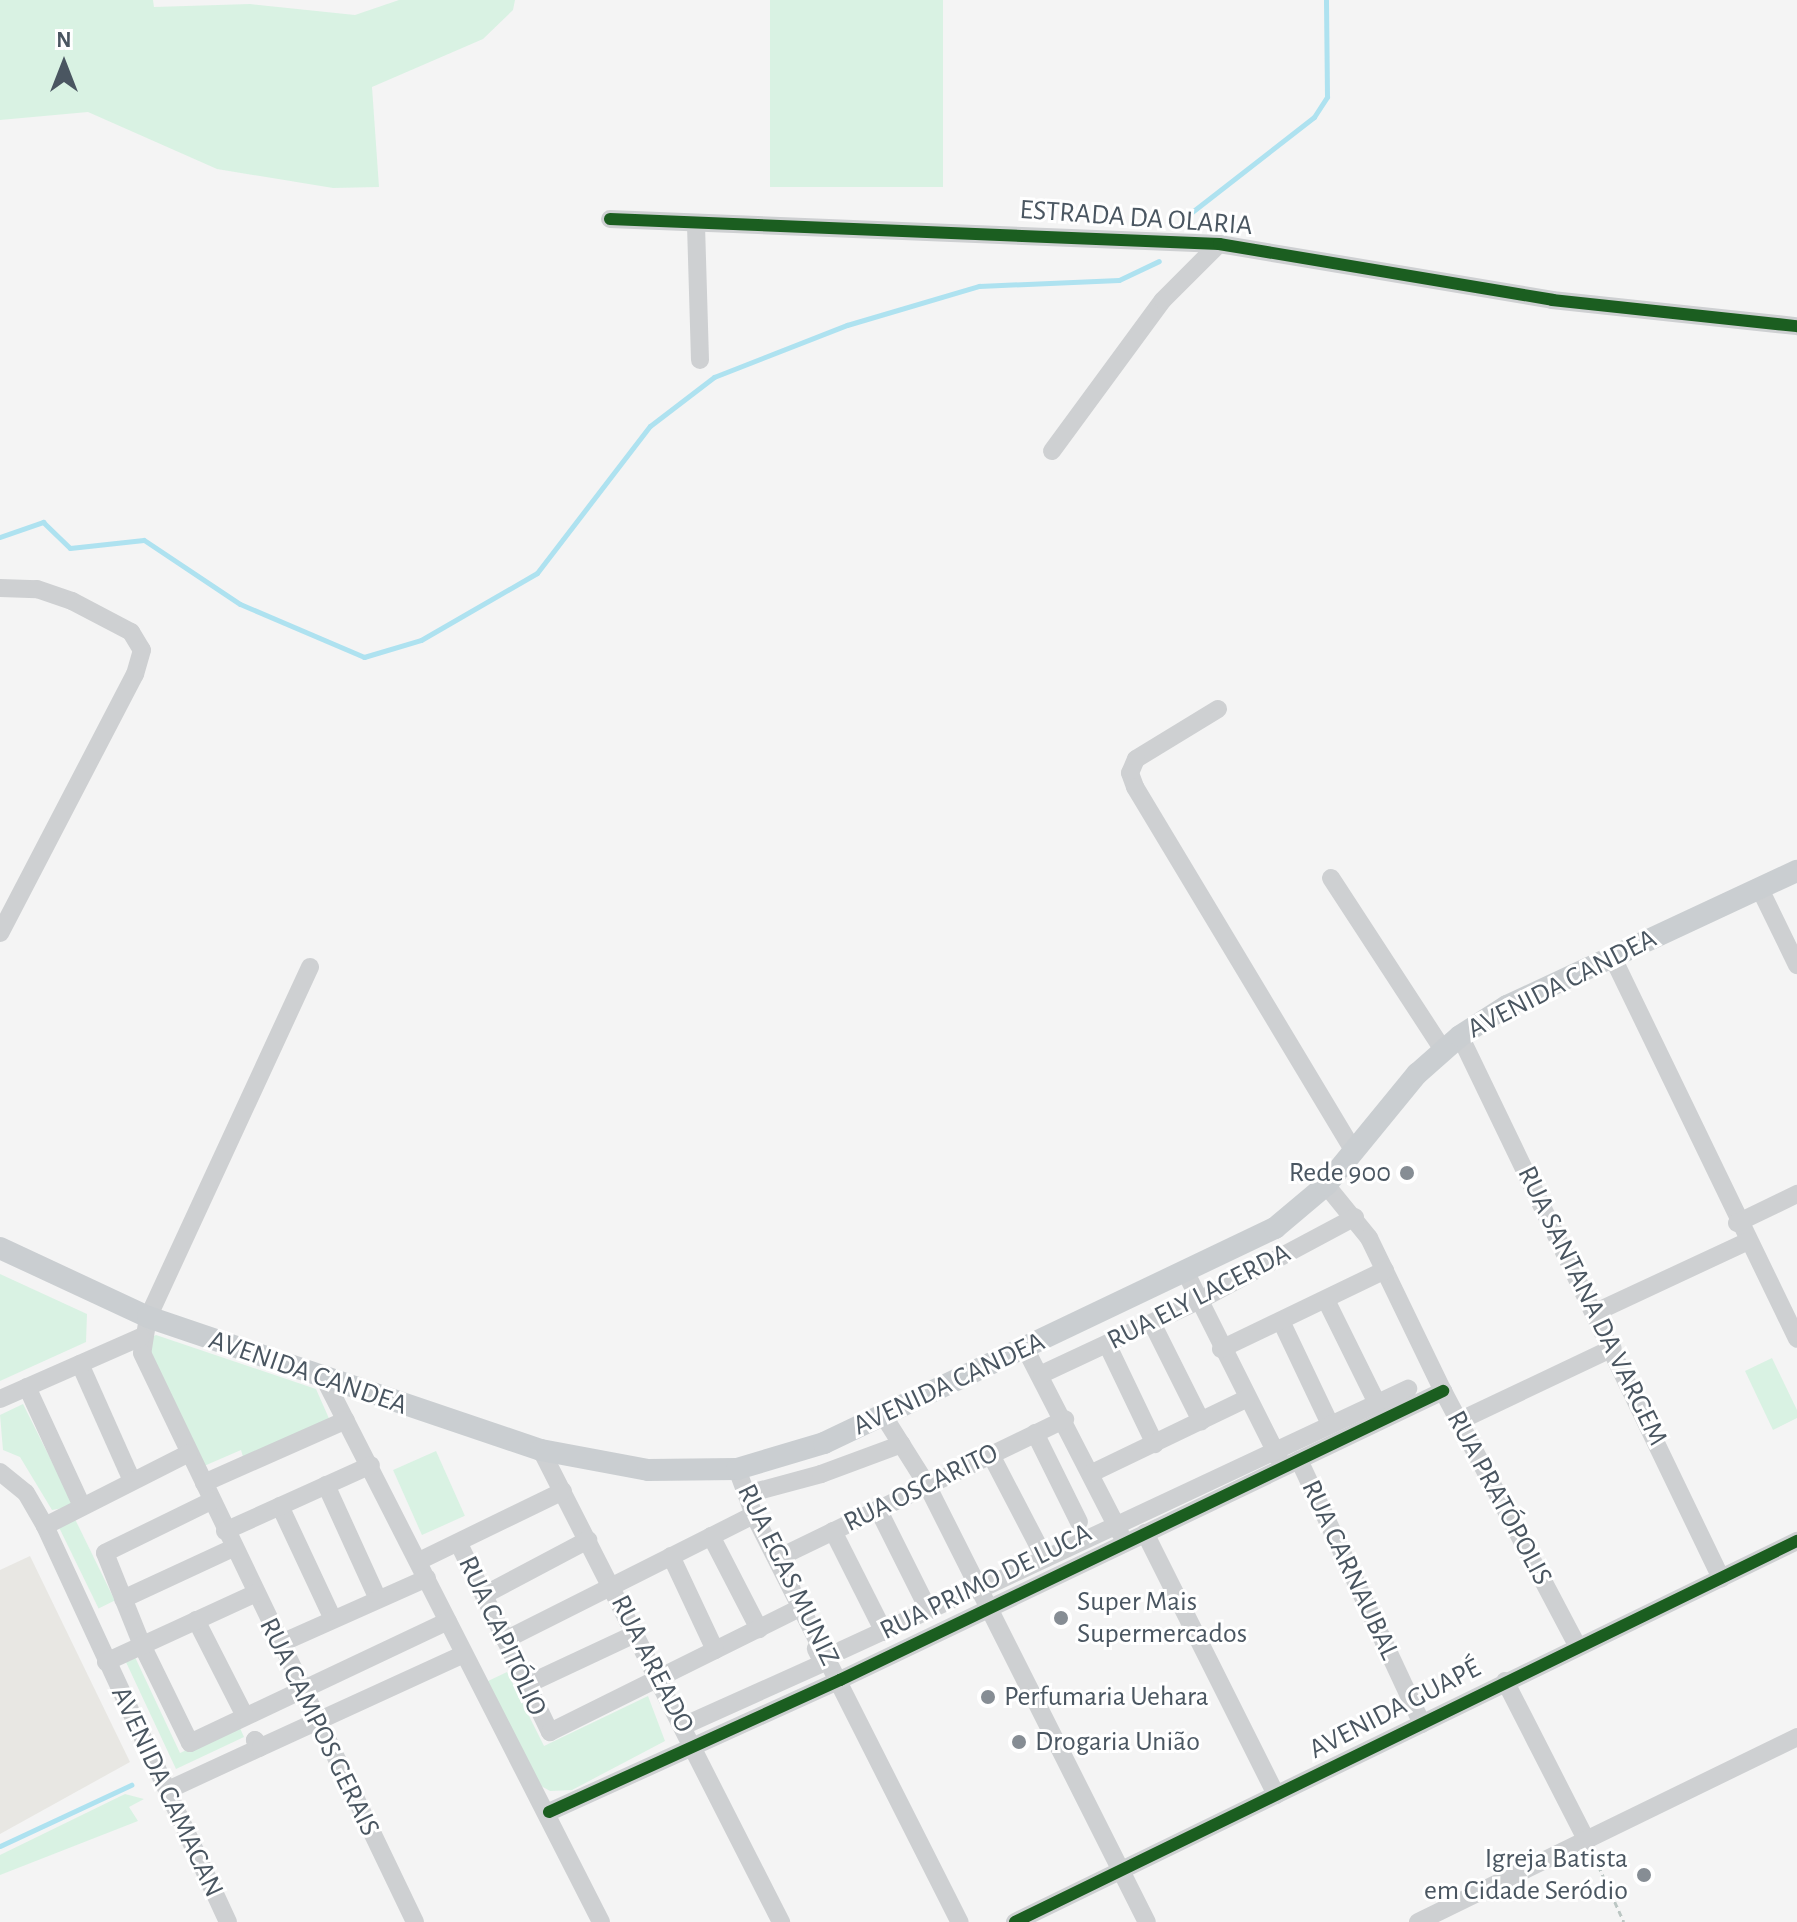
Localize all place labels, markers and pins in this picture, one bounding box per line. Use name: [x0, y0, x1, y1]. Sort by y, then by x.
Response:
place label: Rede 900: [1289, 1156, 1391, 1190]
marker: Rede 900: [1398, 1164, 1416, 1182]
place label: Super Mais Supermercados: [1077, 1585, 1247, 1651]
marker: Super Mais Supermercados: [1052, 1609, 1070, 1627]
place label: Perfumaria Uehara: [1004, 1680, 1209, 1714]
marker: Perfumaria Uehara: [979, 1688, 997, 1706]
place label: Drogaria União: [1035, 1725, 1200, 1759]
marker: Drogaria União: [1010, 1733, 1028, 1751]
place label: Igreja Batista em Cidade Seródio: [1424, 1842, 1628, 1908]
marker: Igreja Batista em Cidade Seródio: [1635, 1866, 1653, 1884]

